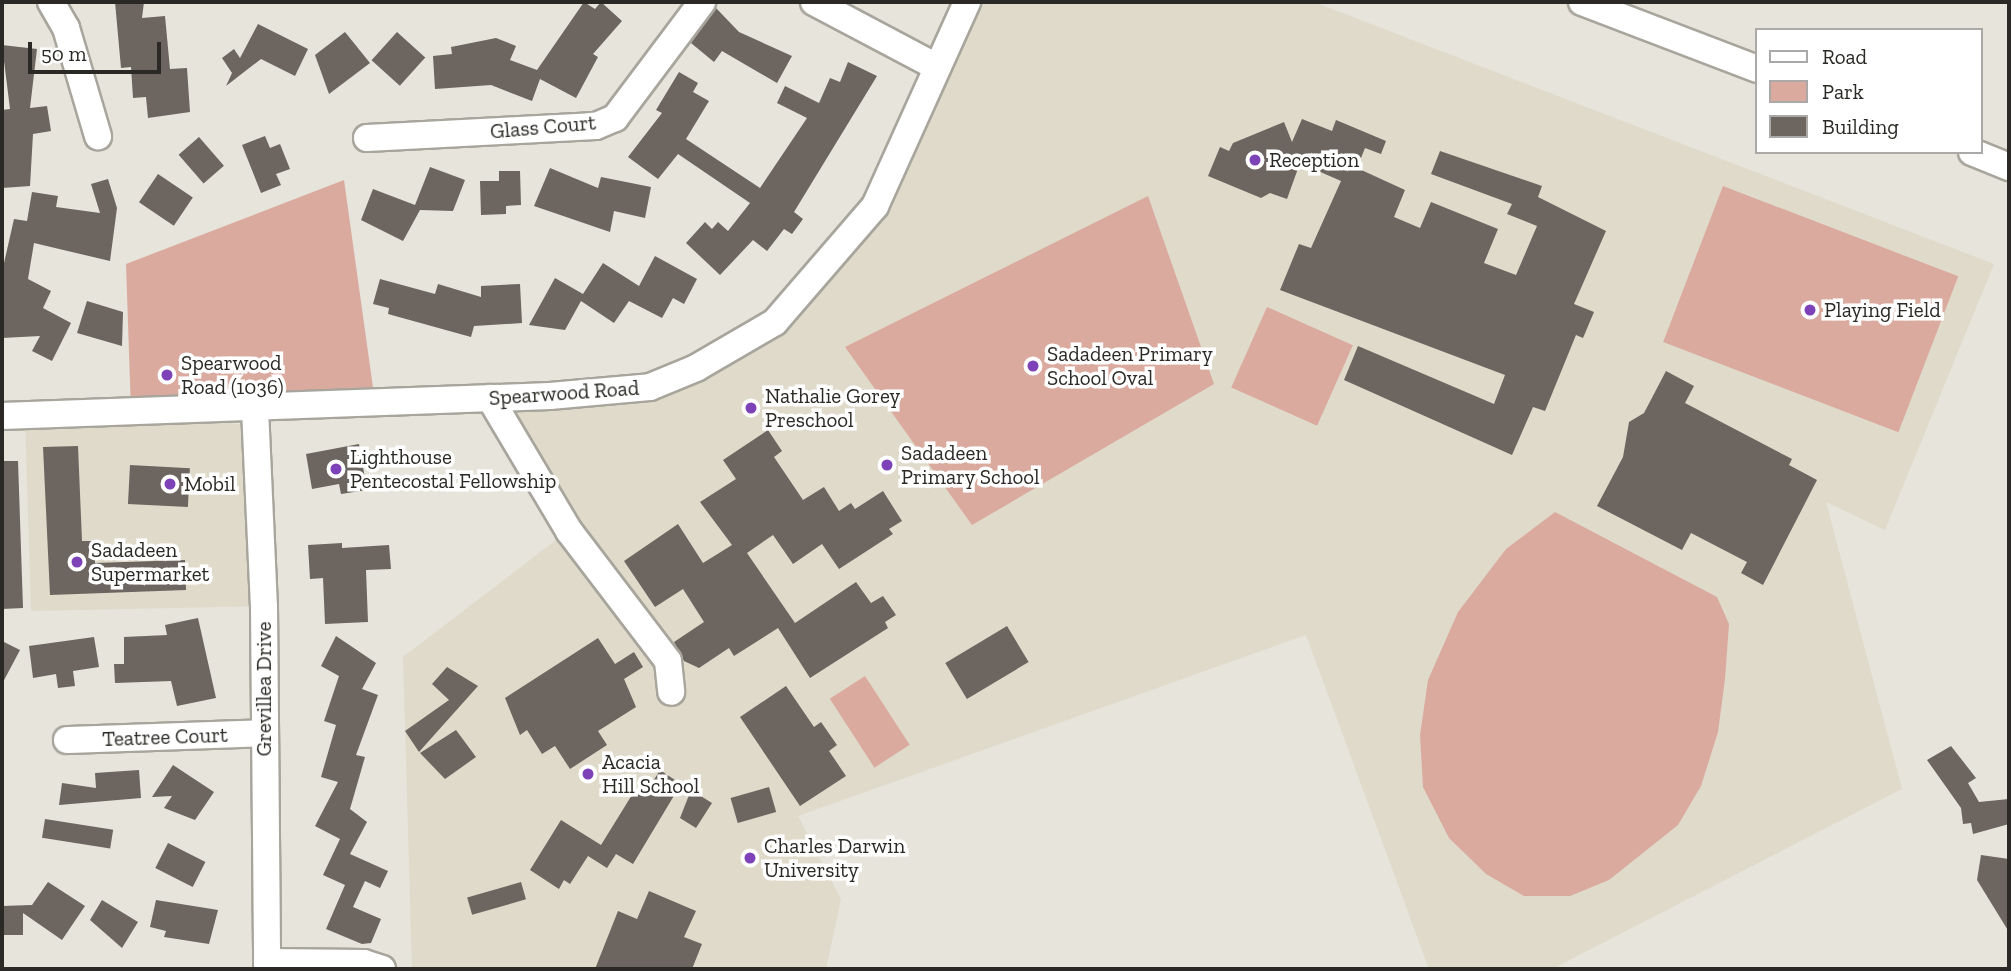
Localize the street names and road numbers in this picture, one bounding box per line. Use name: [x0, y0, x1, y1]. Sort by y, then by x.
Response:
street label: Glass Court: [489, 110, 597, 144]
street label: Spearwood Road: [488, 375, 640, 411]
street label: Grevillea Drive: [251, 622, 277, 756]
street label: Teatree Court: [102, 722, 228, 752]

